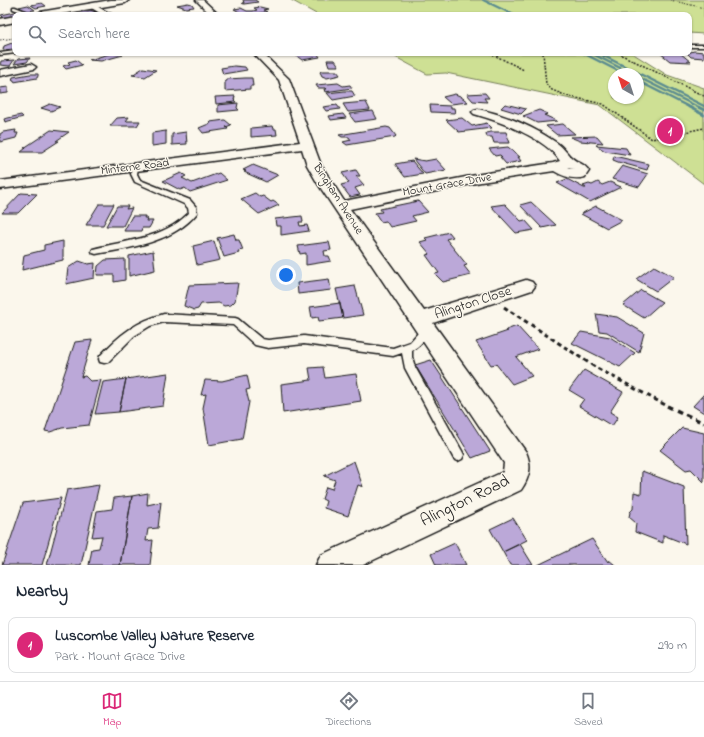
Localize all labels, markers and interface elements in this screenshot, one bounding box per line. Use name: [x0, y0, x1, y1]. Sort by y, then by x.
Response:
search box: [12, 12, 692, 56]
icon: search: [26, 23, 48, 45]
text: Search here: [58, 23, 130, 45]
north arrow: [608, 68, 644, 104]
pin: 1: [657, 116, 683, 146]
street label: Minterne Road: [100, 154, 171, 180]
street label: Bingham Avenue: [307, 159, 368, 239]
street label: Mount Grace Drive: [401, 168, 493, 202]
your location: [276, 265, 296, 285]
street label: Alington Close: [432, 280, 515, 326]
street label: Alington Road: [416, 468, 515, 535]
text: Nearby: [16, 579, 68, 604]
text: Luscombe Valley Nature Reserve: [55, 625, 254, 647]
text: 1: [28, 636, 32, 655]
text: 290 m: [658, 636, 687, 655]
text: Park · Mount Grace Drive: [55, 647, 185, 666]
tab: Map: [101, 690, 123, 730]
tab: Directions: [326, 690, 372, 730]
tab: Saved: [574, 690, 603, 730]

